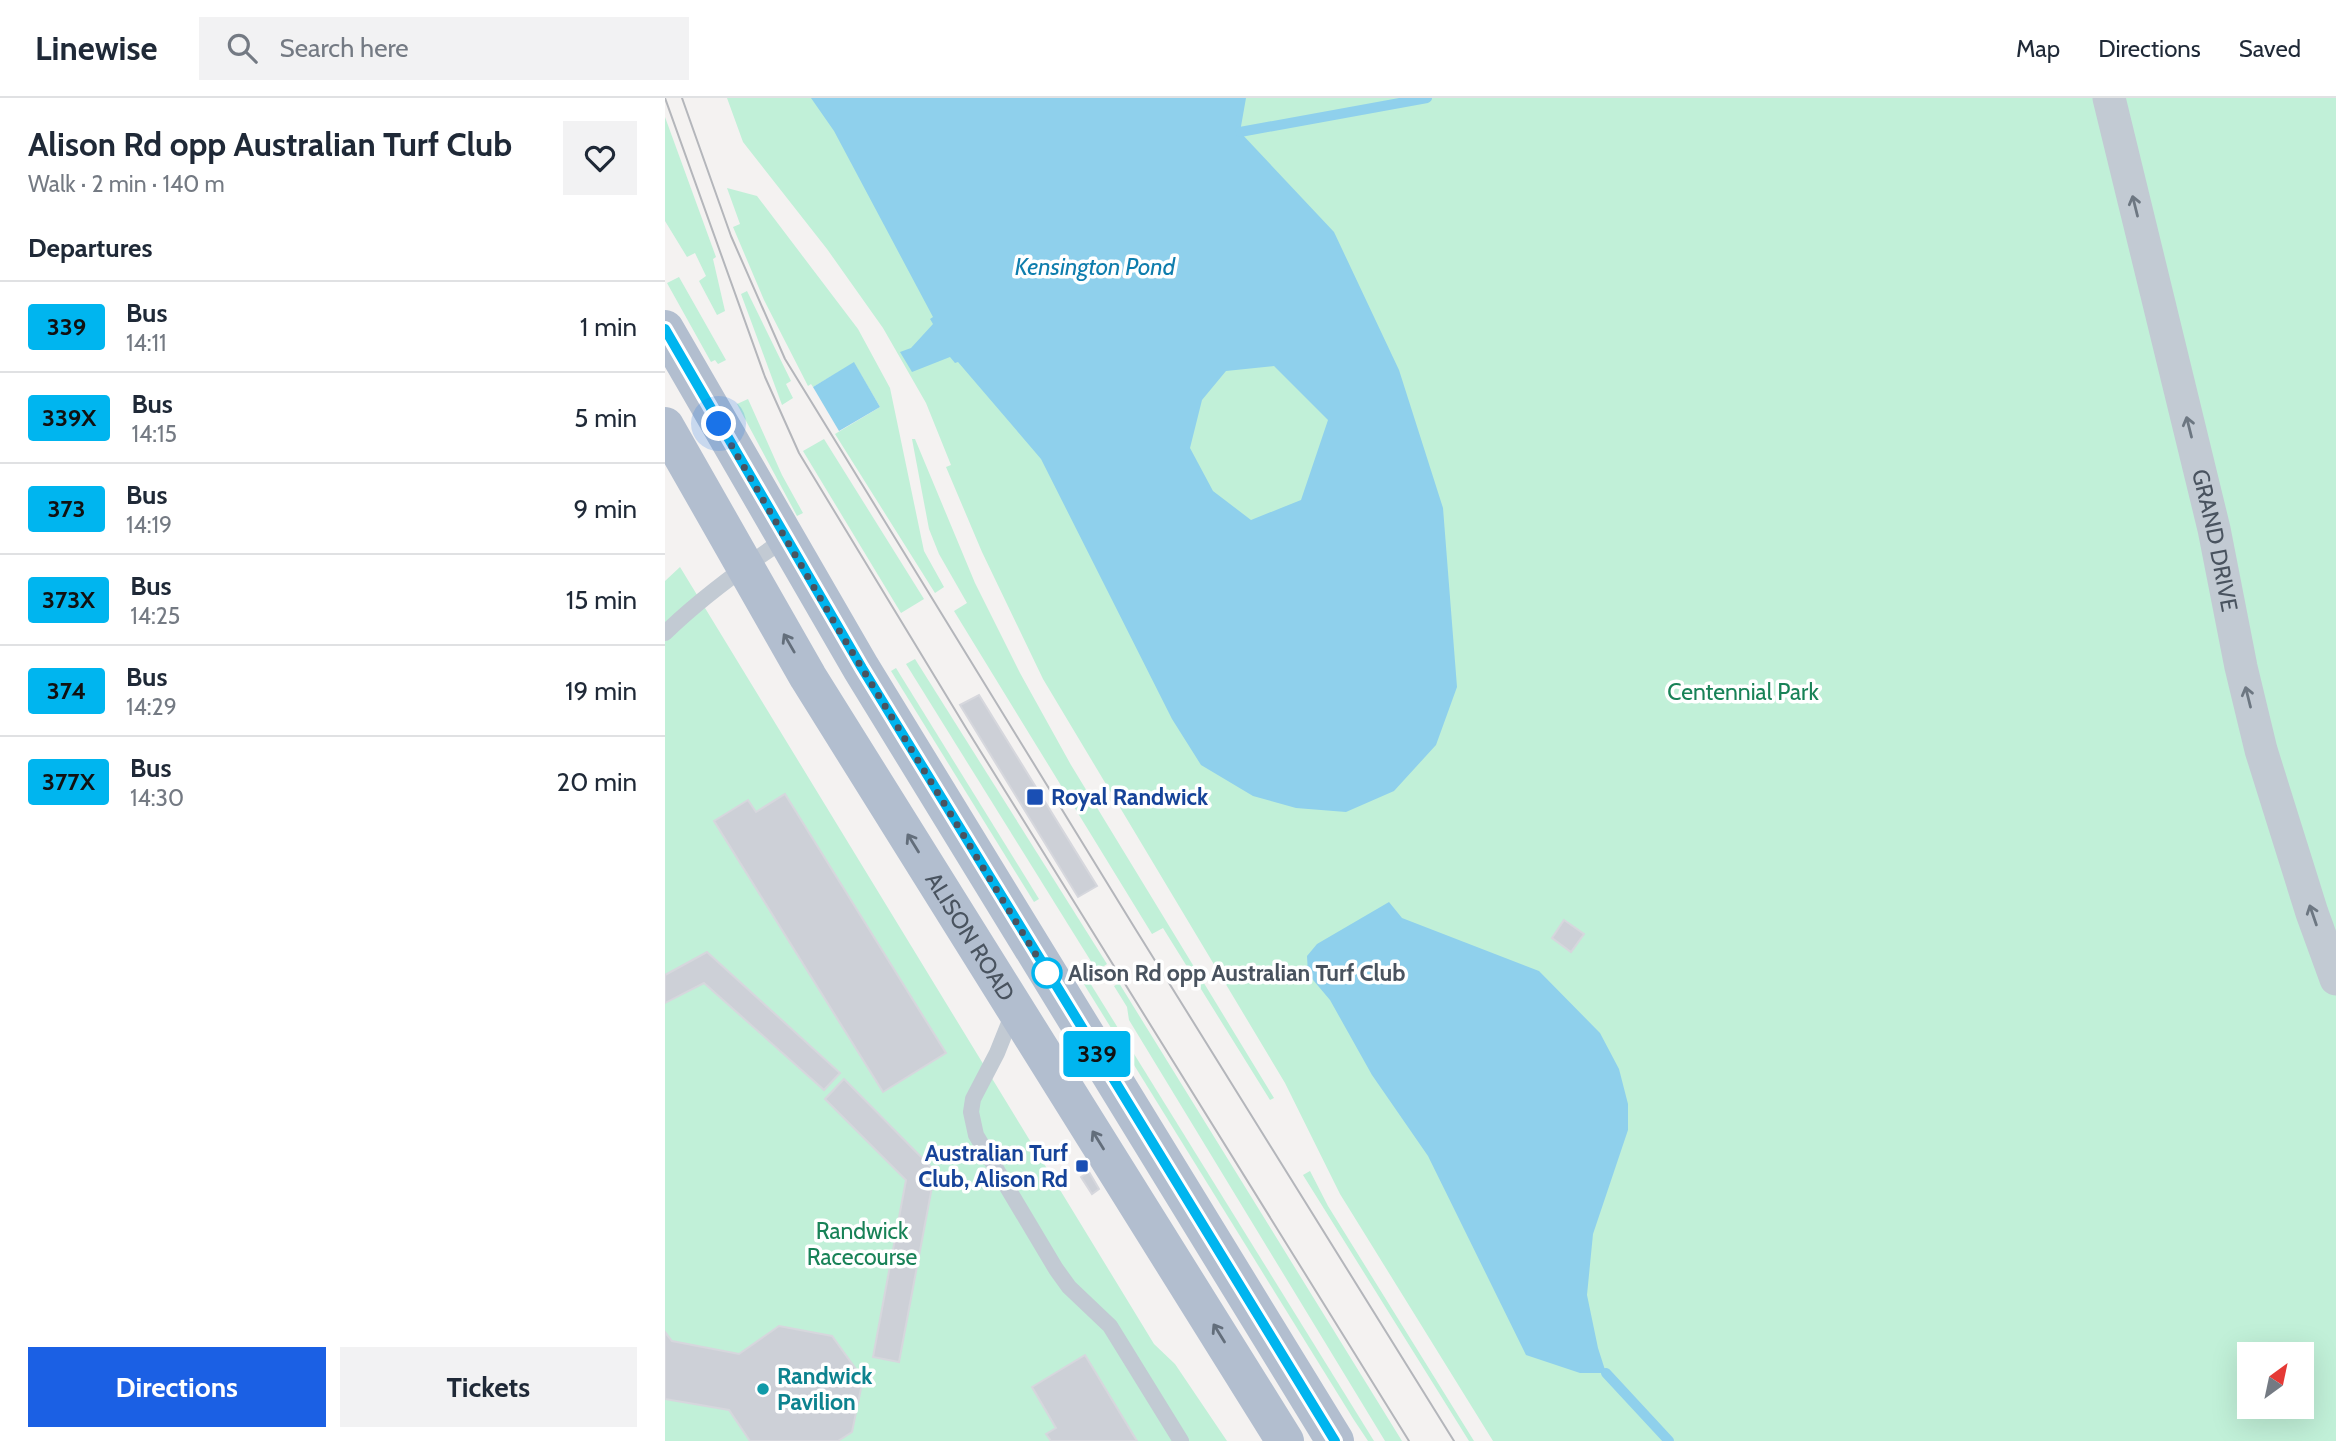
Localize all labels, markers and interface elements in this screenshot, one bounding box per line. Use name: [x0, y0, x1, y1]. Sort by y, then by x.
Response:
search box: [199, 17, 689, 80]
text: Linewise: [35, 28, 157, 68]
icon: search: [223, 29, 261, 67]
text: Search here: [279, 32, 409, 64]
text: Map: [2016, 34, 2060, 63]
text: Directions: [2098, 34, 2201, 63]
text: Saved: [2239, 34, 2301, 63]
button: heart: [563, 121, 637, 195]
text: Alison Rd opp Australian Turf Club: [28, 124, 512, 164]
text: Walk · 2 min · 140 m: [28, 170, 225, 198]
one-way arrow: [2128, 195, 2141, 218]
text: Departures: [28, 232, 152, 264]
water label: Kensington Pond: [1015, 252, 1176, 281]
text: Bus: [126, 297, 167, 329]
text: 1 min: [580, 311, 637, 343]
text: 339: [47, 312, 86, 341]
text: 14:11: [126, 329, 167, 357]
text: Bus: [131, 388, 173, 420]
text: 5 min: [574, 402, 637, 434]
text: 339X: [42, 403, 96, 432]
your location: [701, 406, 736, 441]
one-way arrow: [2182, 416, 2195, 439]
text: 14:15: [131, 420, 177, 448]
street label: GRAND DRIVE: [2186, 466, 2244, 614]
text: Bus: [126, 479, 167, 511]
text: 9 min: [574, 493, 637, 525]
text: 373: [47, 494, 86, 523]
text: 14:19: [126, 511, 172, 539]
text: Bus: [130, 570, 172, 602]
text: 15 min: [566, 584, 637, 616]
text: 373X: [42, 585, 95, 614]
text: 14:25: [130, 602, 180, 630]
one-way arrow: [781, 633, 795, 653]
text: Bus: [126, 661, 167, 693]
text: 19 min: [565, 675, 637, 707]
text: 374: [47, 676, 86, 705]
park label: Centennial Park: [1667, 678, 1819, 706]
one-way arrow: [2241, 686, 2254, 709]
text: 14:29: [126, 693, 177, 721]
text: Bus: [130, 752, 171, 784]
text: 20 min: [557, 766, 637, 798]
text: 377X: [42, 767, 95, 796]
place label: Royal Randwick: [1051, 783, 1209, 811]
text: 14:30: [130, 784, 184, 812]
marker: Royal Randwick: [1025, 787, 1045, 807]
one-way arrow: [905, 834, 919, 854]
street label: ALISON ROAD: [919, 867, 1021, 1006]
one-way arrow: [2306, 904, 2319, 926]
marker: Alison Rd opp Australian Turf Club: [1032, 958, 1062, 988]
place label: Alison Rd opp Australian Turf Club: [1068, 959, 1405, 987]
line badge: 339: [1057, 1031, 1137, 1077]
text: 339: [1077, 1039, 1117, 1068]
one-way arrow: [1091, 1131, 1106, 1150]
place label: Australian Turf Club, Alison Rd: [918, 1139, 1068, 1193]
marker: Australian Turf Club, Alison Rd: [1074, 1158, 1090, 1174]
park label: Randwick Racecourse: [807, 1217, 917, 1271]
one-way arrow: [1211, 1324, 1226, 1343]
north arrow: [2237, 1342, 2313, 1419]
map controls: [2237, 1342, 2314, 1419]
button: Directions: [28, 1347, 326, 1427]
button: Tickets: [340, 1347, 637, 1427]
place label: Randwick Pavilion: [777, 1362, 873, 1416]
marker: Randwick Pavilion: [755, 1381, 771, 1397]

